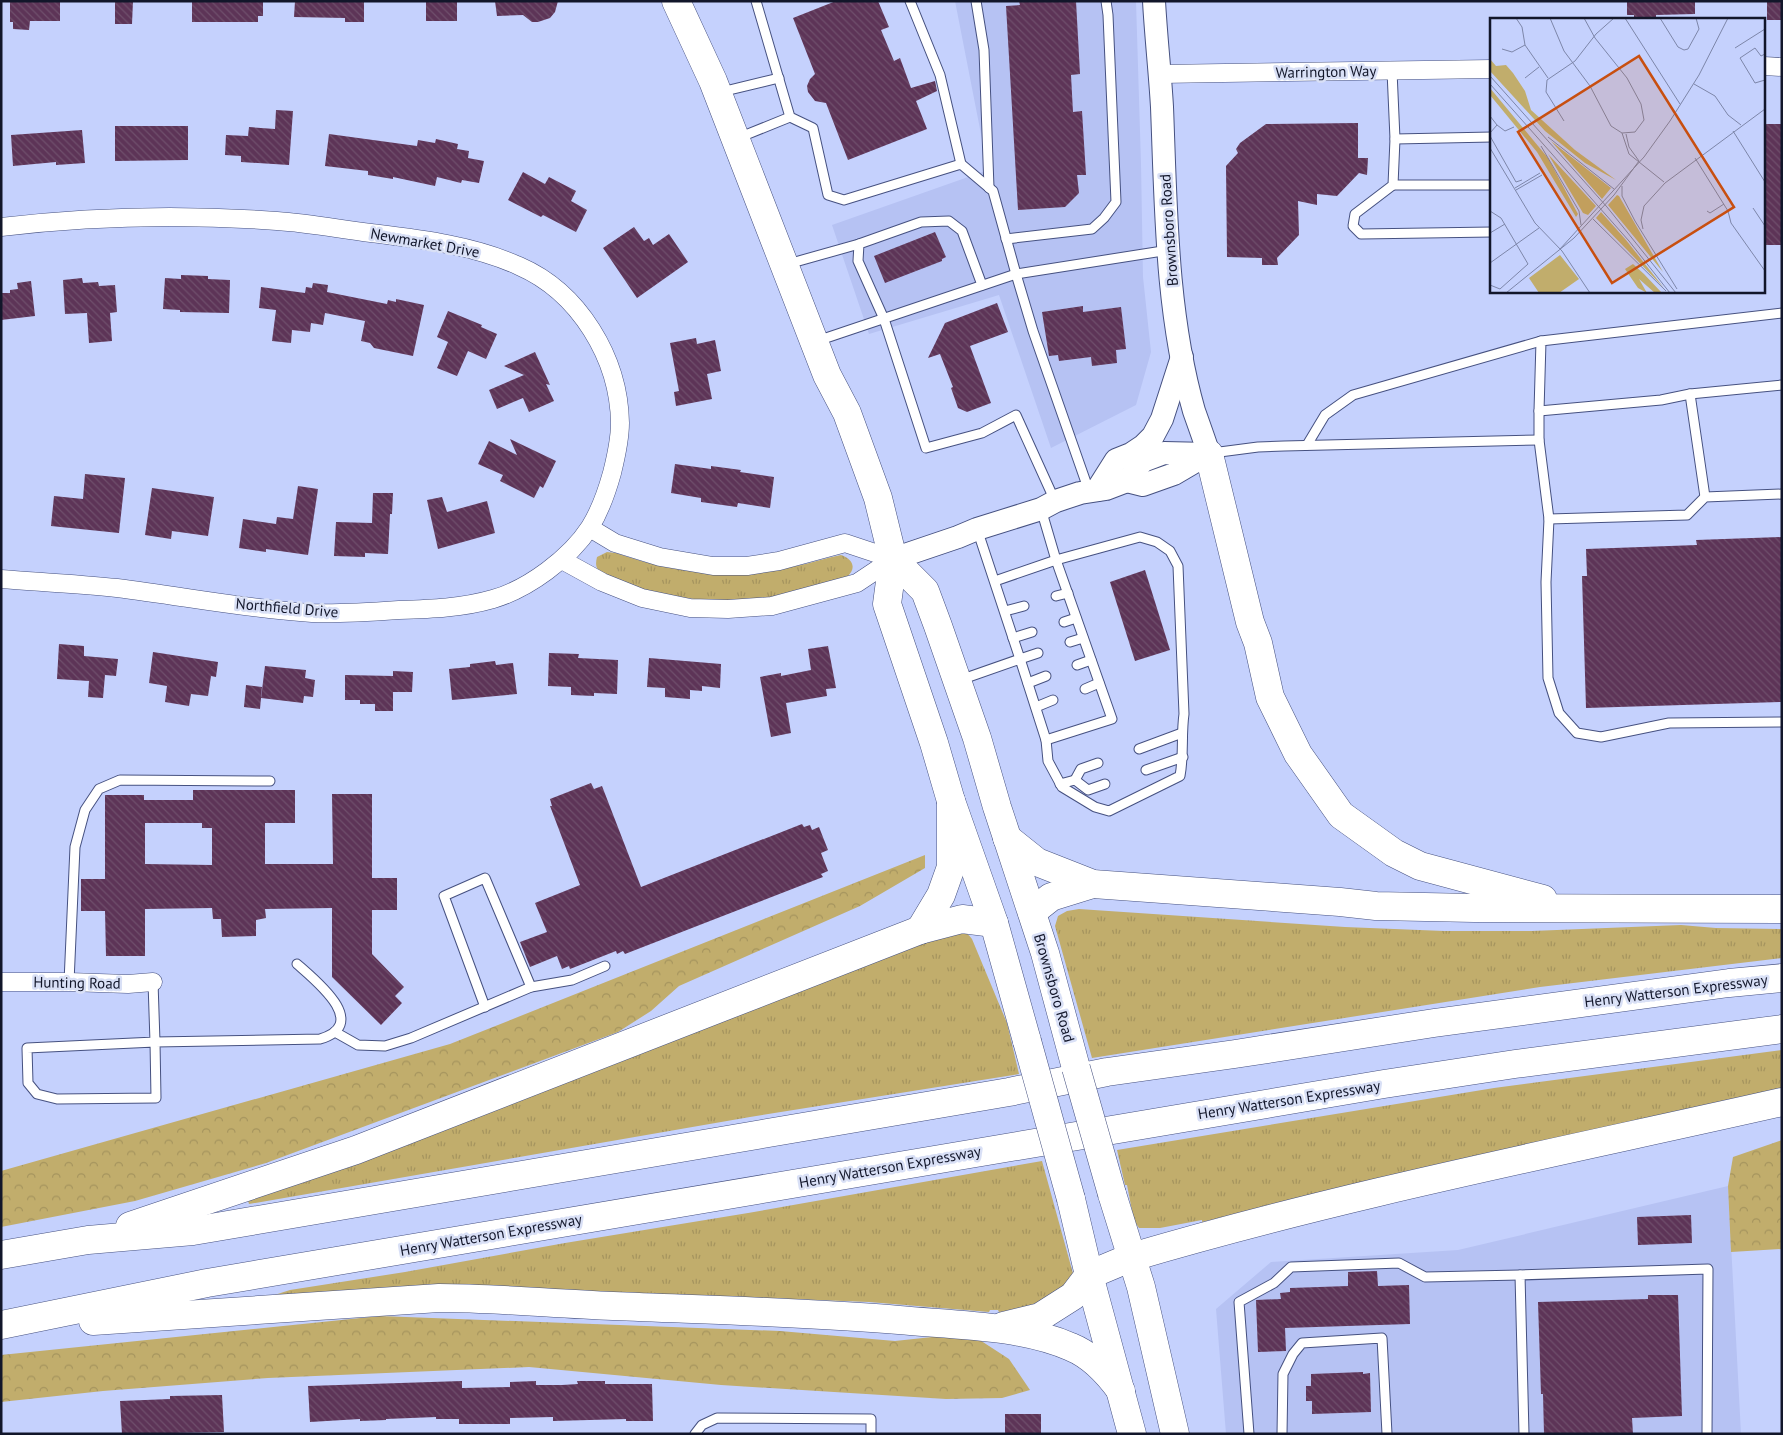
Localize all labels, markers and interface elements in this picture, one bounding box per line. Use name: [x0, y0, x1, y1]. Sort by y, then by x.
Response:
inset map: [1490, 18, 1766, 292]
street label: Warrington Way: [1275, 61, 1377, 82]
street label: Brownsboro Road: [1155, 173, 1182, 287]
street label: Newmarket Drive: [369, 224, 481, 261]
street label: Northfield Drive: [235, 594, 339, 621]
street label: Brownsboro Road: [1030, 931, 1079, 1044]
street label: Henry Watterson Expressway: [1583, 970, 1769, 1011]
street label: Hunting Road: [33, 972, 121, 993]
street label: Henry Watterson Expressway: [1196, 1076, 1381, 1123]
street label: Henry Watterson Expressway: [797, 1141, 982, 1192]
street label: Henry Watterson Expressway: [398, 1209, 583, 1260]

